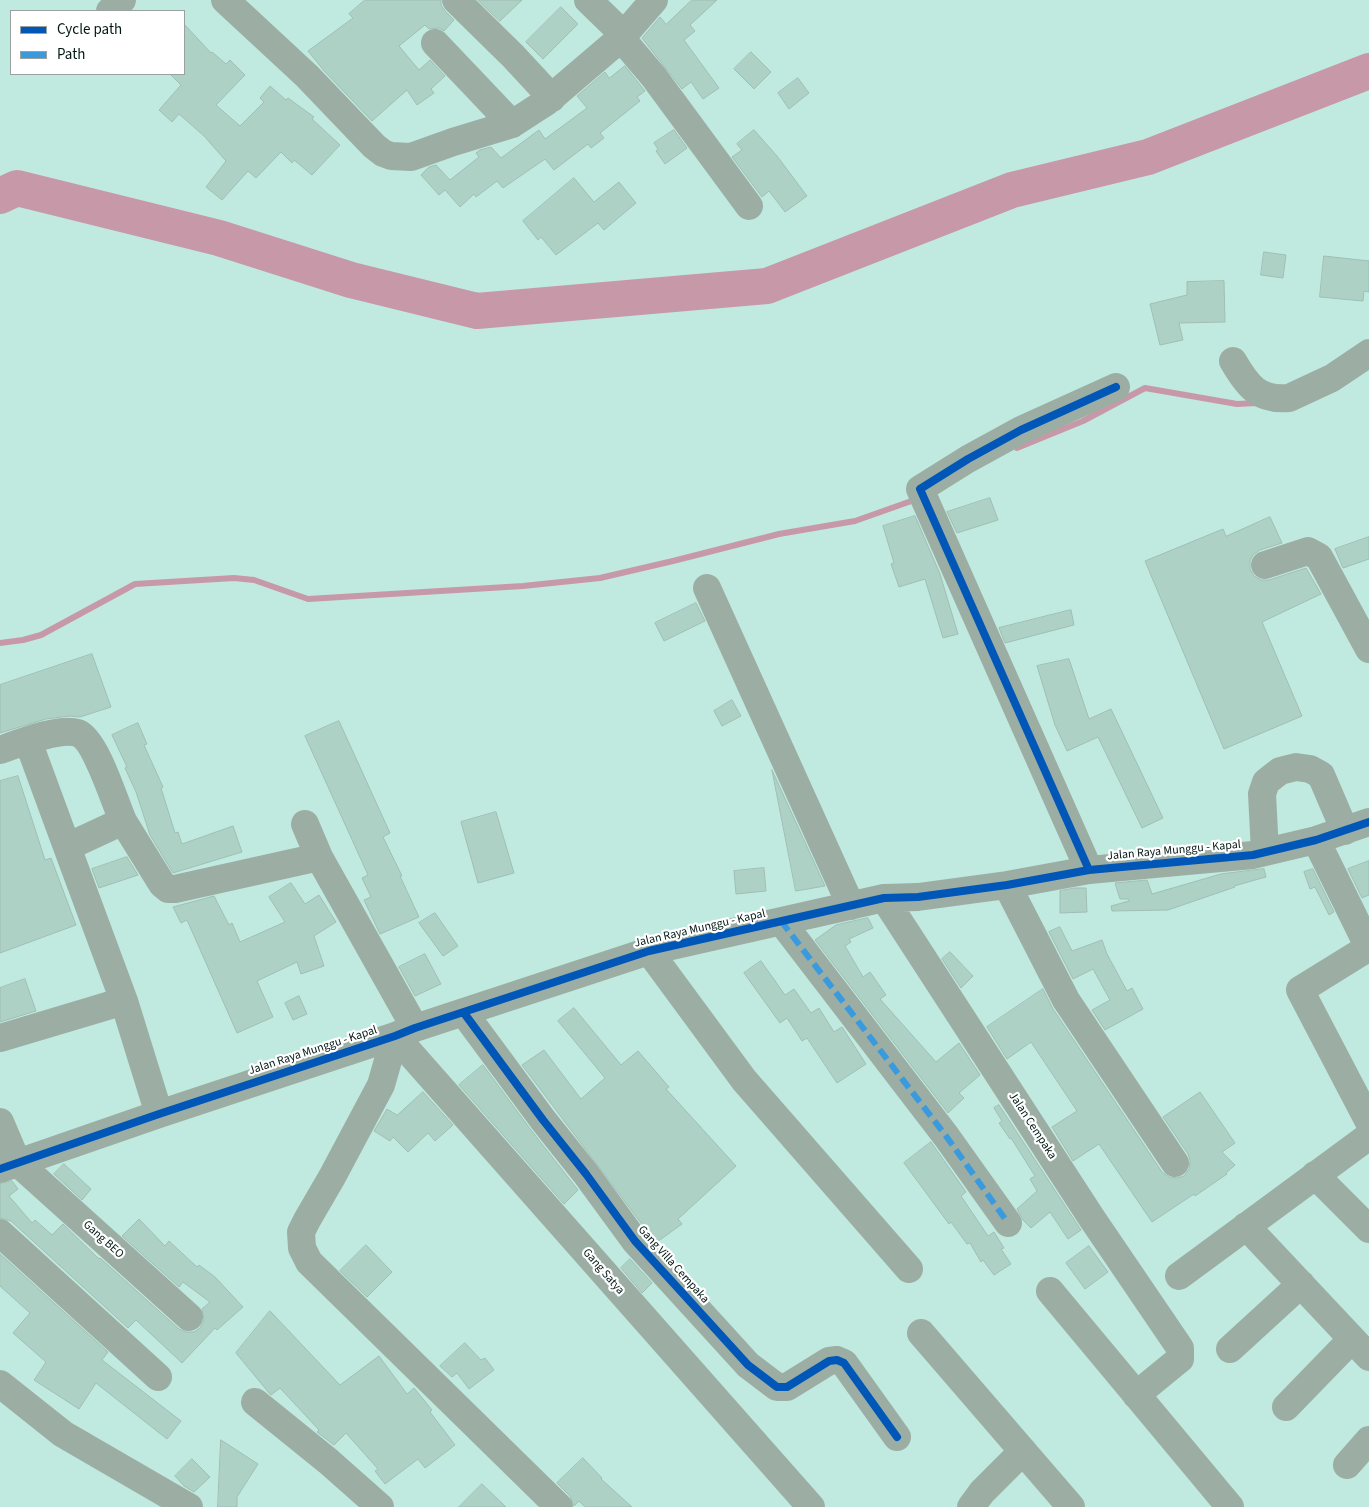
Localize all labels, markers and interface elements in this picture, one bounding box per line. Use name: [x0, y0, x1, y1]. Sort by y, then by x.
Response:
legend: [10, 10, 185, 75]
text: Cycle path: [57, 19, 122, 40]
text: Path: [57, 44, 85, 65]
street label: Jalan Raya Munggu - Kapal: [1107, 838, 1241, 864]
street label: Jalan Raya Munggu - Kapal: [633, 907, 767, 951]
street label: Jalan Raya Munggu - Kapal: [247, 1023, 379, 1079]
street label: Jalan Cempaka: [1005, 1090, 1059, 1162]
street label: Gang BEO: [80, 1218, 126, 1262]
street label: Gang Villa Cempaka: [634, 1223, 712, 1307]
street label: Gang Satya: [579, 1246, 627, 1298]

